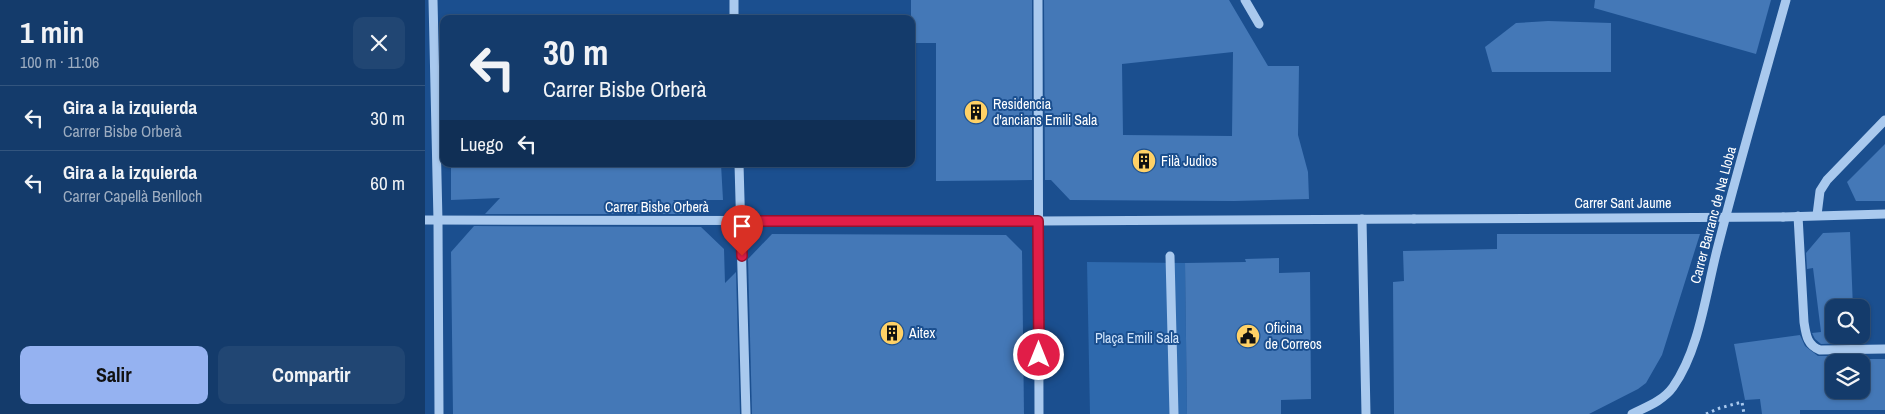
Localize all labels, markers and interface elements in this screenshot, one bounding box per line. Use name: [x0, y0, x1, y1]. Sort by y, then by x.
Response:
text: 1 min: [20, 12, 84, 52]
button: close: [353, 17, 405, 69]
text: 30 m: [543, 29, 608, 76]
icon: left: [460, 35, 525, 100]
text: 100 m · 11:06: [20, 51, 99, 73]
text: Carrer Bisbe Orberà: [543, 74, 706, 104]
text: Gira a la izquierda: [63, 94, 197, 120]
place label: Residencia d'ancians Emili Sala: [993, 95, 1098, 129]
building icon: Residencia d'ancians Emili Sala: [963, 99, 989, 125]
icon: left: [20, 104, 48, 132]
text: 30 m: [370, 105, 405, 131]
text: Carrer Bisbe Orberà: [63, 120, 182, 142]
icon: left: [513, 130, 541, 158]
text: Luego: [460, 131, 503, 157]
street label: Carrer Barranc de Na Lloba: [1686, 144, 1740, 285]
building icon: Filà Judios: [1131, 148, 1157, 174]
place label: Filà Judios: [1161, 152, 1217, 170]
text: Gira a la izquierda: [63, 159, 197, 185]
icon: left: [20, 169, 48, 197]
text: 60 m: [370, 170, 405, 196]
text: Carrer Capellà Benlloch: [63, 185, 202, 207]
street label: Carrer Sant Jaume: [1575, 194, 1671, 212]
street label: Carrer Bisbe Orberà: [605, 198, 710, 216]
pin: [721, 205, 763, 256]
icon: arrive: [728, 212, 756, 240]
map controls: [1825, 299, 1870, 399]
button: search: [1825, 299, 1870, 344]
place label: Oficina de Correos: [1265, 319, 1322, 353]
building icon: Aitex: [879, 320, 905, 346]
public building icon: Oficina de Correos: [1235, 323, 1261, 349]
place label: Aitex: [908, 324, 935, 342]
position arrow: [1012, 328, 1064, 380]
park label: Plaça Emili Sala: [1095, 329, 1180, 347]
button: Salir: [20, 346, 208, 404]
button: Compartir: [218, 346, 405, 404]
button: layers: [1825, 354, 1870, 399]

